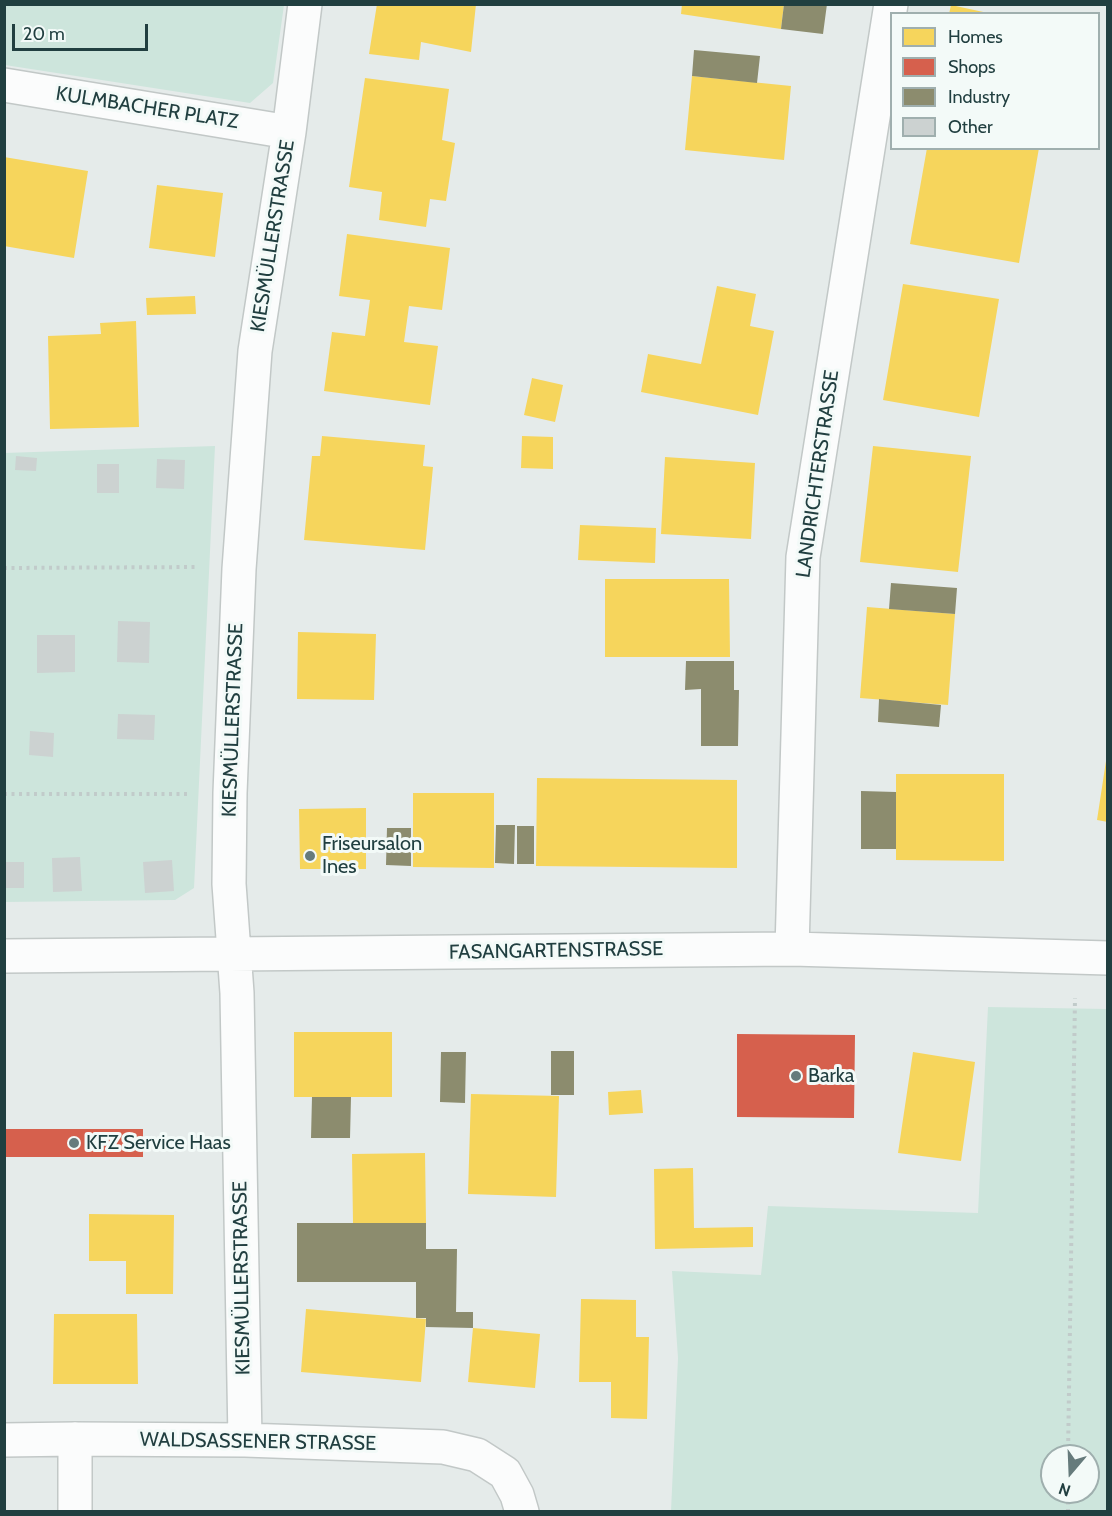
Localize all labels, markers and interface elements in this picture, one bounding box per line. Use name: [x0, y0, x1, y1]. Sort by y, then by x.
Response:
scale bar: [15, 12, 152, 50]
legend: [890, 12, 1100, 150]
text: 20 m: [23, 23, 65, 45]
text: Homes: [948, 26, 1003, 48]
text: Shops: [948, 56, 996, 78]
street label: KULMBACHER PLATZ: [54, 82, 240, 134]
text: Industry: [948, 86, 1010, 108]
text: Other: [948, 116, 993, 138]
street label: KIESMÜLLERSTRASSE: [246, 138, 300, 334]
street label: LANDRICHTERSTRASSE: [792, 369, 844, 579]
street label: KIESMÜLLERSTRASSE: [218, 623, 248, 817]
place label: Friseursalon Ines: [322, 832, 422, 879]
marker: Friseursalon Ines: [303, 849, 317, 863]
street label: FASANGARTENSTRASSE: [449, 937, 663, 965]
place label: Barka: [808, 1064, 854, 1088]
marker: Barka: [789, 1069, 803, 1083]
place label: KFZ Service Haas: [86, 1131, 231, 1155]
marker: KFZ Service Haas: [67, 1136, 81, 1150]
street label: KIESMÜLLERSTRASSE: [228, 1181, 256, 1375]
street label: WALDSASSENER STRASSE: [140, 1428, 376, 1456]
north arrow: [1040, 1444, 1100, 1504]
text: N: [1056, 1479, 1073, 1500]

